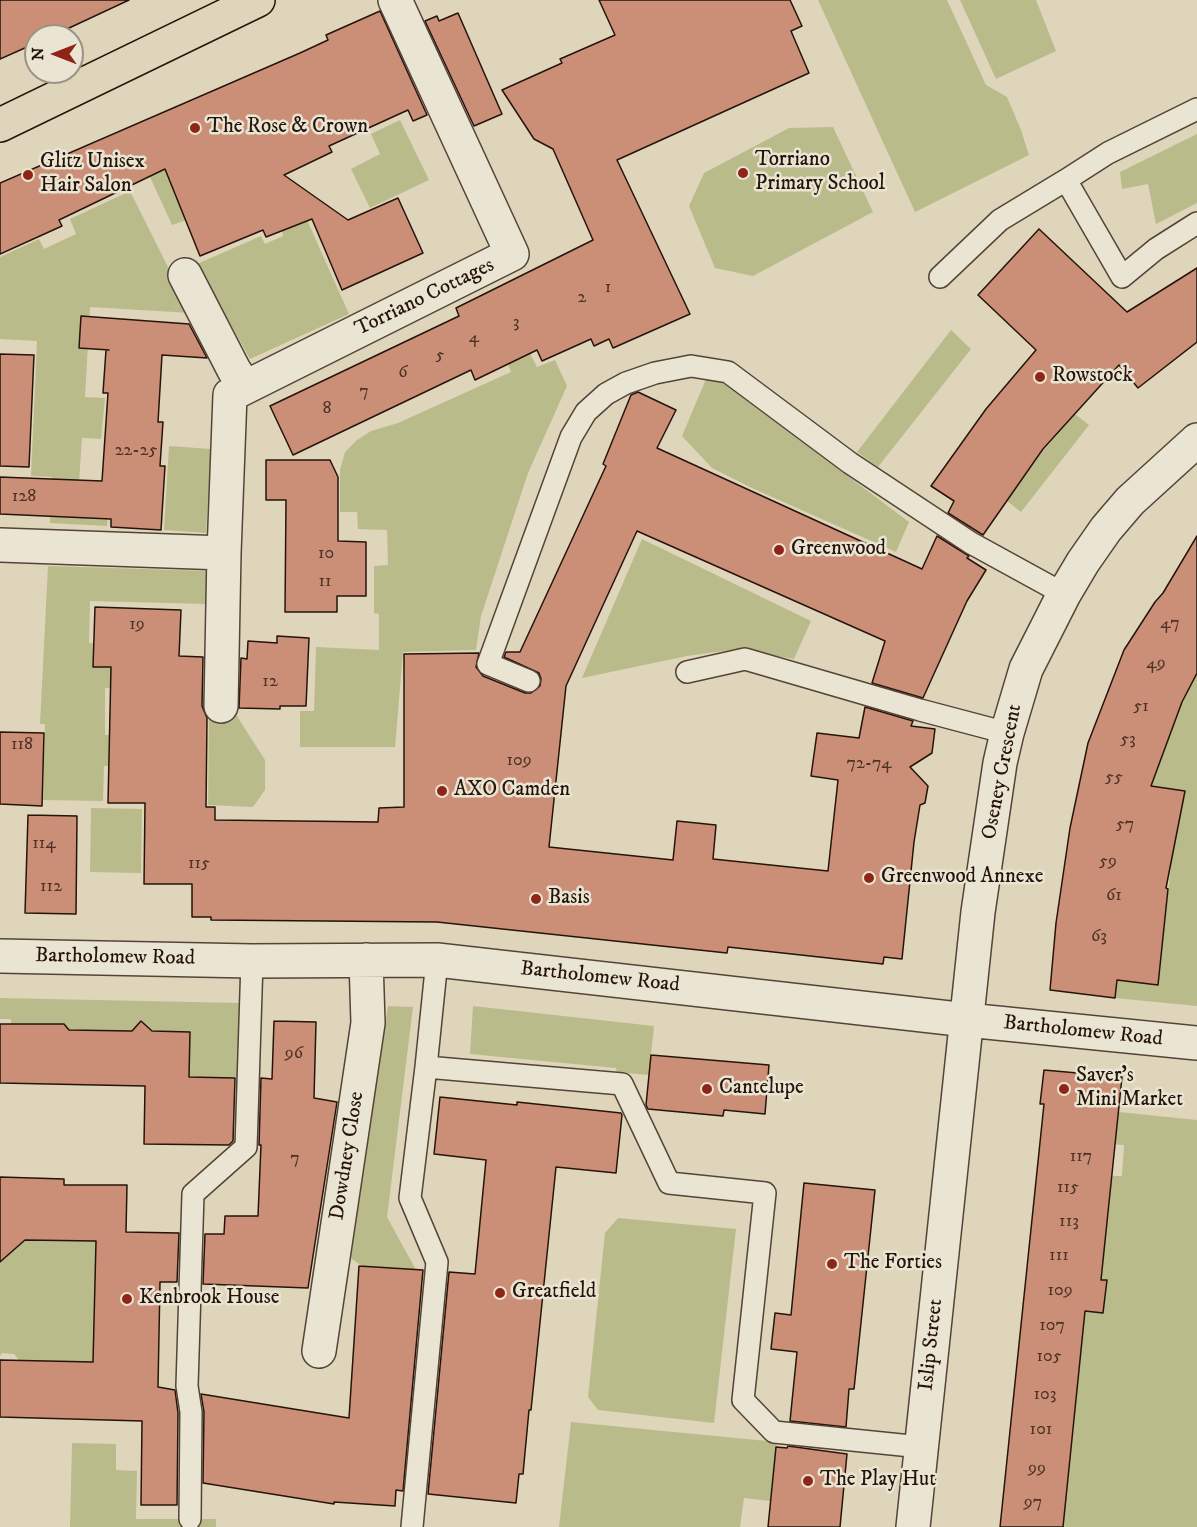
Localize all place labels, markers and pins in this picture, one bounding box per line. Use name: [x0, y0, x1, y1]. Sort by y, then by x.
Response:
place label: The Rose & Crown: [207, 115, 368, 141]
marker: The Rose & Crown: [188, 121, 202, 135]
place label: Torriano Primary School: [755, 148, 885, 198]
place label: Glitz Unisex Hair Salon: [40, 150, 145, 200]
marker: Torriano Primary School: [736, 166, 750, 180]
marker: Glitz Unisex Hair Salon: [21, 168, 35, 182]
place label: Rowstock: [1052, 364, 1133, 390]
marker: Rowstock: [1033, 370, 1047, 384]
place label: Greenwood: [791, 537, 886, 563]
marker: Greenwood: [772, 543, 786, 557]
place label: AXO Camden: [454, 778, 570, 804]
marker: AXO Camden: [435, 784, 449, 798]
place label: Greenwood Annexe: [881, 865, 1043, 891]
marker: Greenwood Annexe: [862, 871, 876, 885]
place label: Basis: [548, 886, 590, 912]
marker: Basis: [529, 892, 543, 906]
place label: Saver's Mini Market: [1076, 1064, 1183, 1114]
place label: Cantelupe: [719, 1076, 804, 1102]
marker: Cantelupe: [700, 1082, 714, 1096]
marker: Saver's Mini Market: [1057, 1082, 1071, 1096]
place label: The Forties: [844, 1251, 942, 1277]
marker: The Forties: [825, 1257, 839, 1271]
place label: Greatfield: [512, 1280, 596, 1306]
place label: Kenbrook House: [139, 1286, 279, 1312]
marker: Greatfield: [493, 1286, 507, 1300]
marker: Kenbrook House: [120, 1292, 134, 1306]
place label: The Play Hut: [820, 1468, 936, 1494]
marker: The Play Hut: [801, 1474, 815, 1488]

